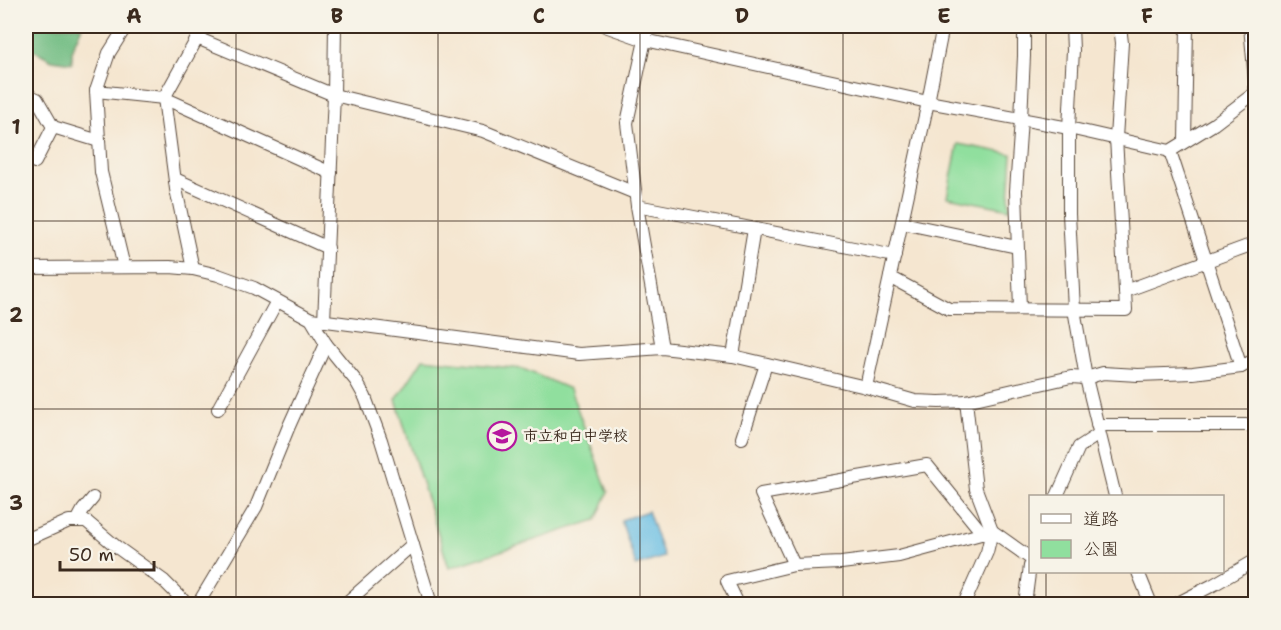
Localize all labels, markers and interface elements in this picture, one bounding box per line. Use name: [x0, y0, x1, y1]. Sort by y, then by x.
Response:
text: A: [126, 3, 142, 29]
text: B: [331, 3, 343, 29]
text: C: [533, 3, 545, 29]
text: D: [735, 3, 749, 29]
text: E: [937, 3, 951, 29]
text: F: [1141, 3, 1153, 29]
text: 1: [11, 114, 21, 140]
text: 2: [9, 302, 23, 328]
school or university icon: 市立和白中学校: [486, 420, 518, 452]
place label: 市立和白中学校: [523, 426, 628, 446]
text: 3: [9, 490, 23, 516]
legend: [1029, 495, 1224, 573]
text: 道路: [1083, 507, 1119, 531]
scale bar: [60, 534, 154, 572]
text: 公園: [1083, 537, 1119, 561]
text: 50 m: [69, 543, 114, 567]

